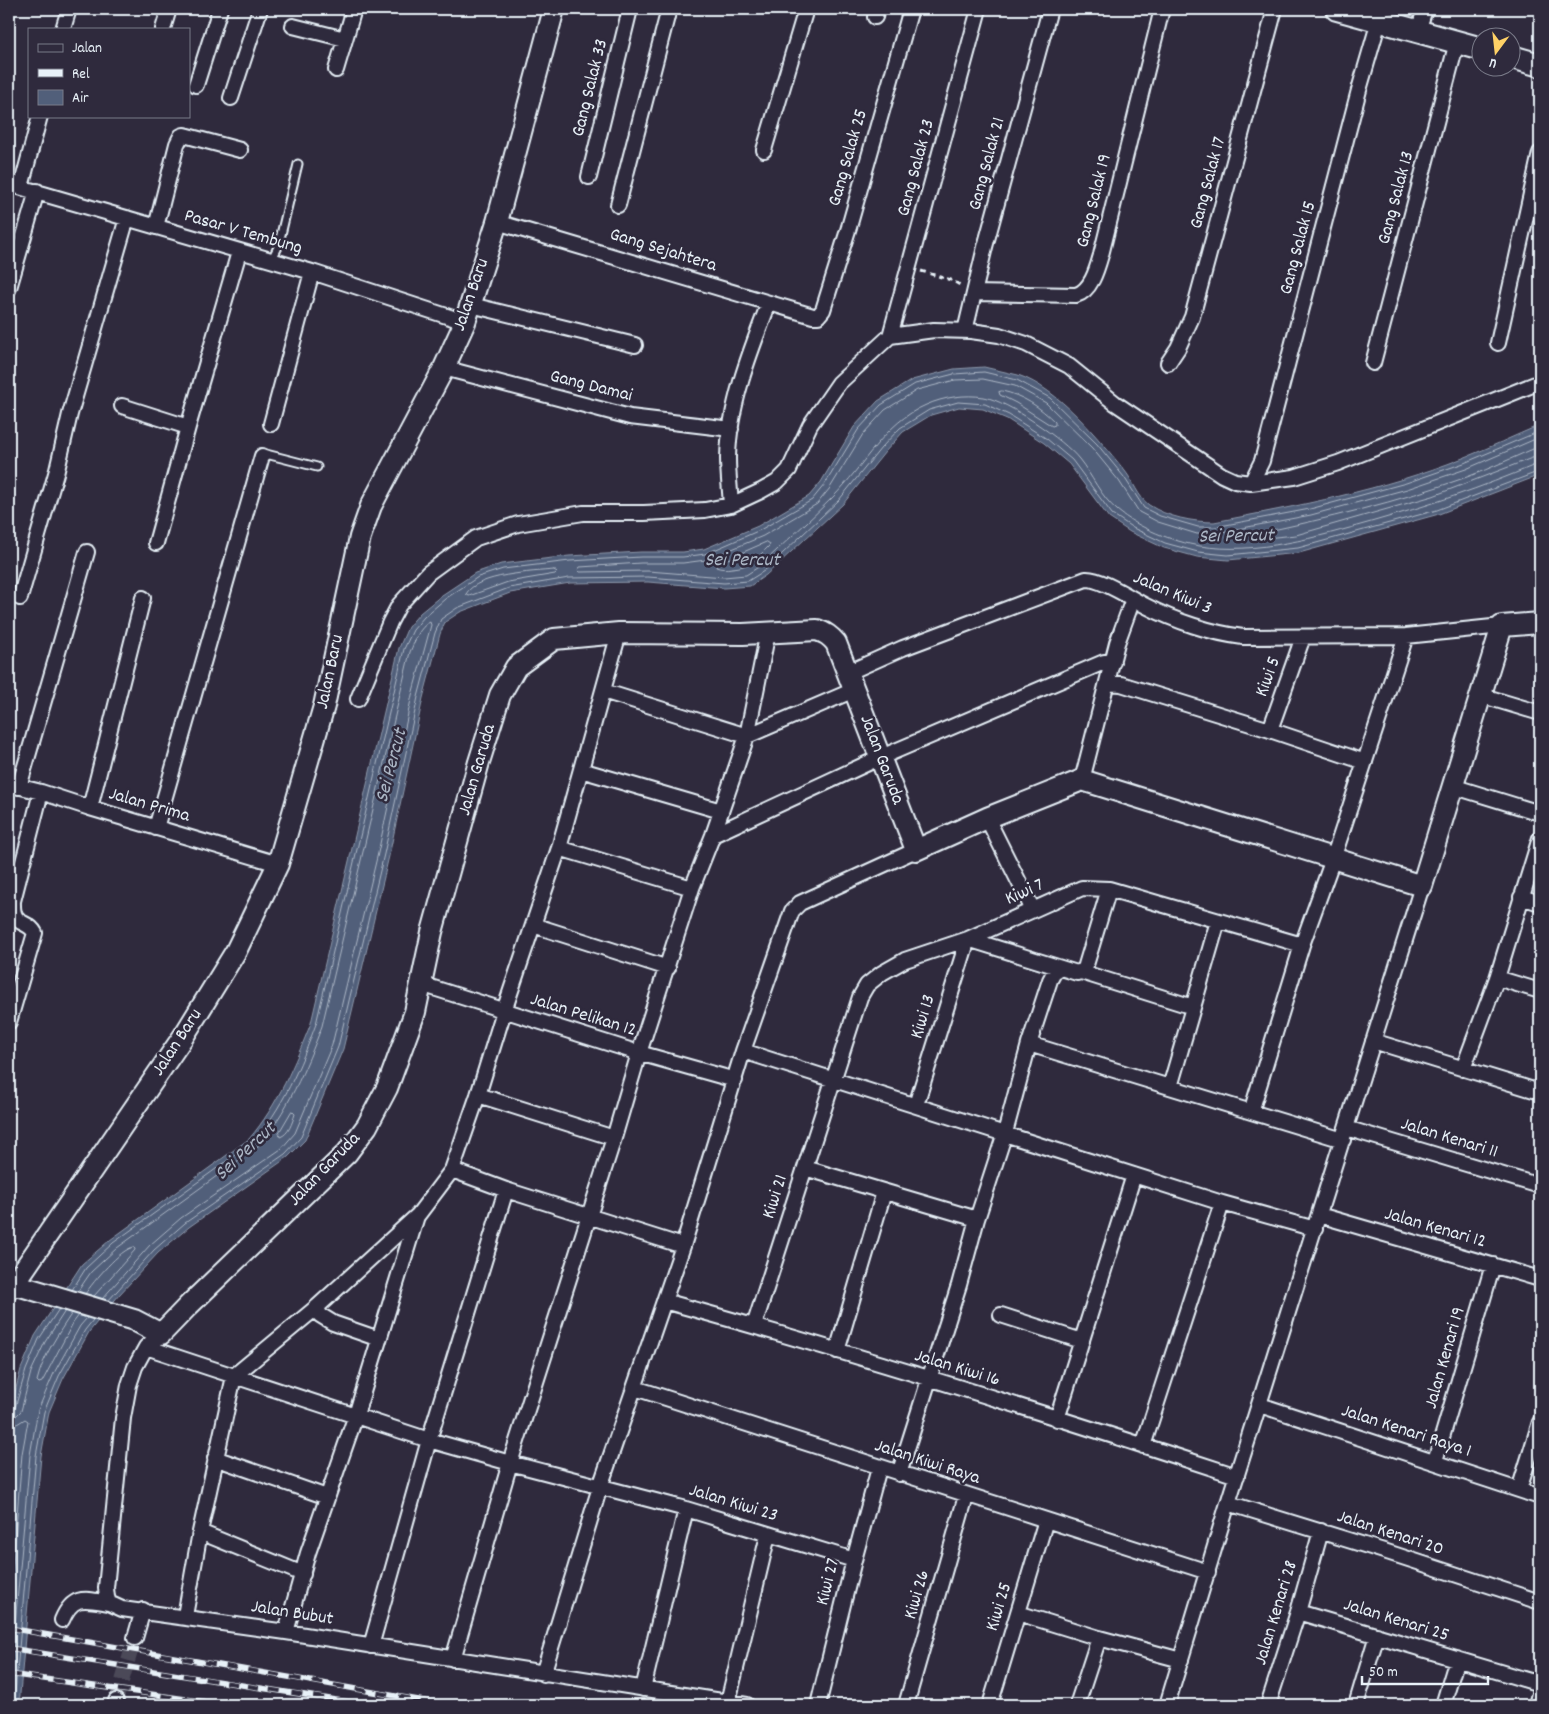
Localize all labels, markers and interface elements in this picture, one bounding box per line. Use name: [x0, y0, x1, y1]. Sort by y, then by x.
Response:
legend: [28, 28, 190, 118]
north arrow: [1472, 28, 1522, 78]
street label: Gang Salak 33: [566, 36, 616, 140]
text: Jalan: [72, 38, 102, 60]
text: U: [1487, 52, 1499, 73]
text: Rel: [72, 64, 90, 86]
text: Air: [72, 88, 89, 110]
street label: Gang Salak 25: [822, 106, 876, 210]
street label: Gang Salak 21: [963, 114, 1013, 214]
street label: Gang Salak 23: [891, 116, 943, 220]
street label: Gang Salak 17: [1184, 134, 1234, 232]
street label: Gang Salak 13: [1372, 148, 1422, 248]
street label: Gang Salak 19: [1070, 151, 1120, 251]
street label: Gang Salak 15: [1274, 198, 1324, 298]
street label: Pasar V Tembung: [181, 203, 305, 263]
street label: Gang Sejahtera: [606, 222, 721, 280]
street label: Jalan Baru: [447, 255, 497, 335]
street label: Gang Damai: [547, 364, 636, 410]
water label: Sei Percut: [1198, 522, 1275, 552]
water label: Sei Percut: [704, 547, 781, 575]
street label: Jalan Kiwi 3: [1128, 565, 1216, 623]
street label: Jalan Baru: [310, 632, 352, 712]
street label: Kiwi 5: [1249, 653, 1289, 701]
street label: Jalan Garuda: [852, 711, 911, 810]
street label: Jalan Garuda: [452, 720, 504, 819]
water label: Sei Percut: [369, 724, 416, 806]
street label: Jalan Prima: [105, 782, 194, 831]
street label: Kiwi 7: [1001, 873, 1049, 913]
street label: Jalan Pelikan 12: [527, 987, 639, 1045]
street label: Kiwi 13: [905, 992, 943, 1042]
street label: Jalan Baru: [146, 1004, 210, 1082]
street label: Jalan Kenari 11: [1397, 1111, 1501, 1167]
water label: Sei Percut: [209, 1115, 284, 1188]
street label: Jalan Garuda: [283, 1126, 368, 1213]
street label: Kiwi 21: [756, 1172, 796, 1222]
street label: Jalan Kenari 12: [1381, 1202, 1489, 1256]
street label: Jalan Kenari 19: [1419, 1304, 1473, 1412]
street label: Jalan Kiwi 16: [911, 1343, 1003, 1395]
street label: Jalan Kenari Raya 1: [1337, 1398, 1475, 1466]
street label: Jalan Kiwi Raya: [871, 1433, 984, 1493]
street label: Jalan Kiwi 23: [685, 1478, 781, 1530]
street label: Jalan Kenari 20: [1333, 1504, 1447, 1564]
street label: Kiwi 27: [810, 1555, 848, 1609]
street label: Jalan Kenari 28: [1248, 1557, 1306, 1669]
street label: Kiwi 26: [898, 1567, 938, 1623]
street label: Kiwi 25: [980, 1579, 1020, 1635]
street label: Jalan Kenari 25: [1340, 1592, 1452, 1650]
street label: Jalan Bubut: [249, 1594, 335, 1634]
scale bar: [1362, 1654, 1488, 1686]
text: 50 m: [1369, 1662, 1398, 1684]

